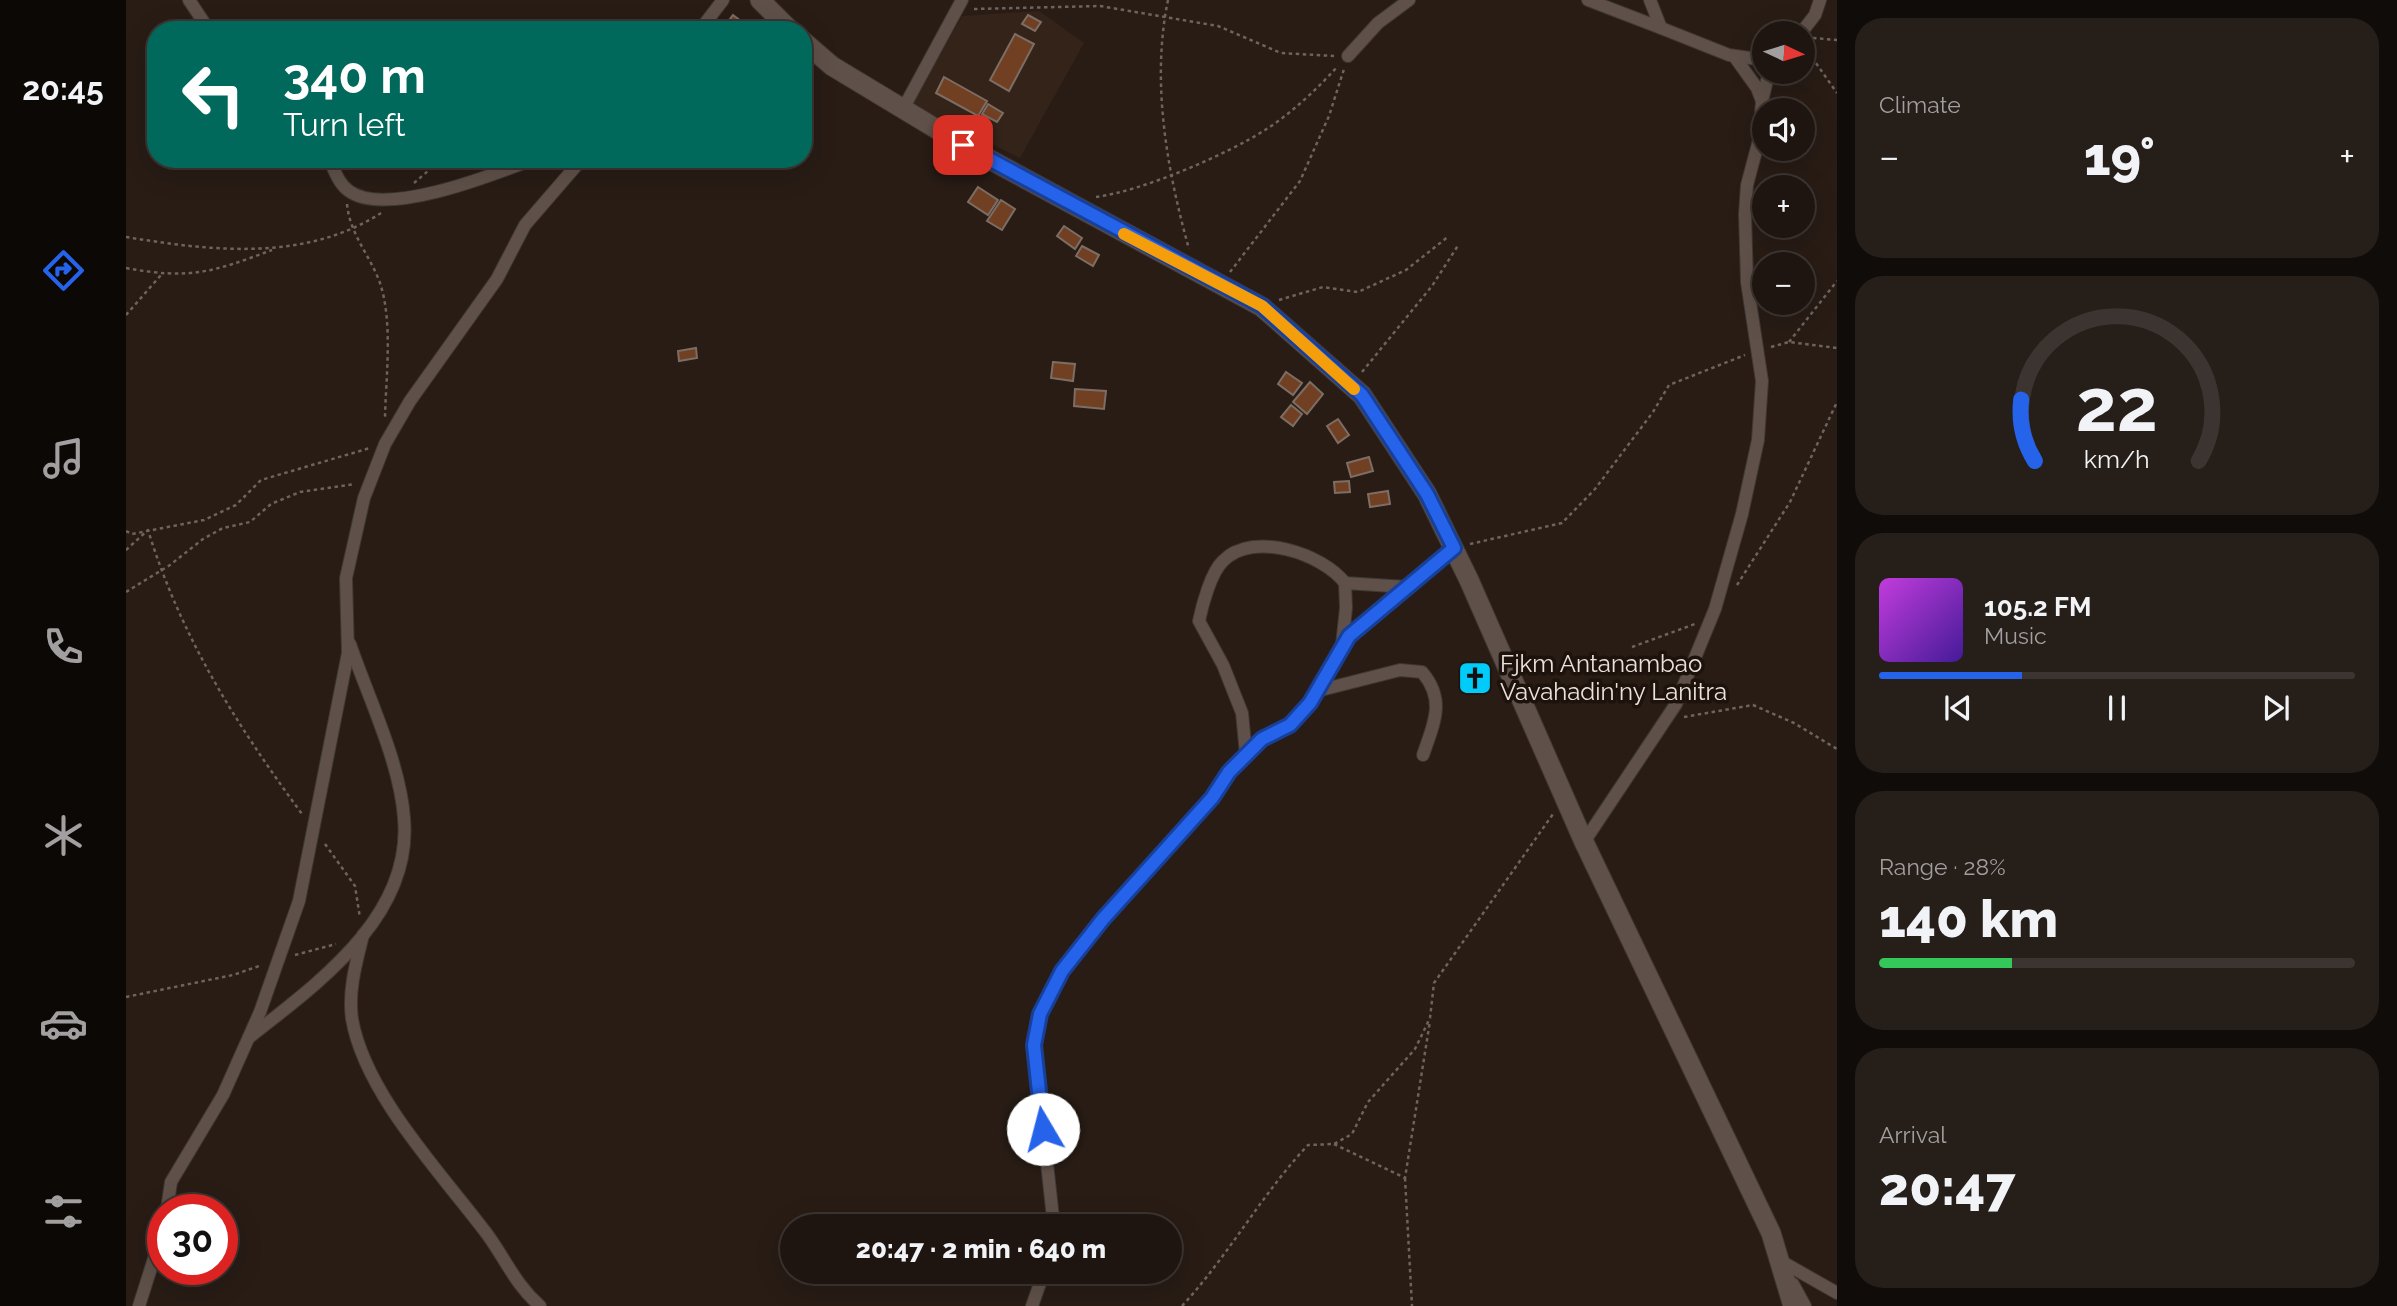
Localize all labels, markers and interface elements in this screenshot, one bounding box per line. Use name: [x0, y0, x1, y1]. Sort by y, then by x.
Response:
north arrow: [1752, 21, 1815, 84]
map controls: [1752, 21, 1815, 315]
text: 340 m: [283, 47, 426, 104]
icon: left: [168, 49, 259, 140]
text: 20:45: [22, 70, 104, 107]
text: Climate: [1879, 91, 1961, 118]
button: sound: [1752, 98, 1815, 161]
text: Turn left: [283, 106, 405, 143]
pin: [933, 115, 993, 175]
icon: arrive: [944, 126, 982, 164]
text: 19°: [2084, 126, 2155, 187]
text: −: [1879, 134, 1899, 179]
text: +: [2339, 134, 2355, 179]
button: +: [1752, 175, 1815, 238]
icon: directions: [39, 246, 88, 295]
button: −: [1752, 252, 1815, 315]
text: 22: [2076, 364, 2158, 449]
icon: music: [39, 434, 88, 483]
text: km/h: [2084, 444, 2150, 474]
text: 105.2 FM: [1984, 592, 2091, 622]
icon: phone: [39, 622, 88, 671]
text: Music: [1984, 622, 2047, 649]
place label: Fjkm Antanambao Vavahadin'ny Lanitra: [1500, 649, 1727, 706]
church icon: Fjkm Antanambao Vavahadin'ny Lanitra: [1456, 659, 1494, 697]
icon: previous: [1939, 689, 1977, 727]
icon: pause: [2098, 689, 2136, 727]
icon: next: [2257, 689, 2295, 727]
icon: climate: [39, 811, 88, 860]
text: Range · 28%: [1879, 853, 2006, 880]
text: 140 km: [1879, 888, 2058, 949]
icon: car: [39, 999, 88, 1048]
position arrow: [1006, 1092, 1080, 1166]
text: Arrival: [1879, 1121, 1946, 1148]
text: 20:47: [1879, 1156, 2015, 1217]
icon: filters: [39, 1187, 88, 1236]
speed limit sign: 30: [147, 1194, 238, 1285]
text: 20:47 · 2 min · 640 m: [856, 1234, 1106, 1264]

